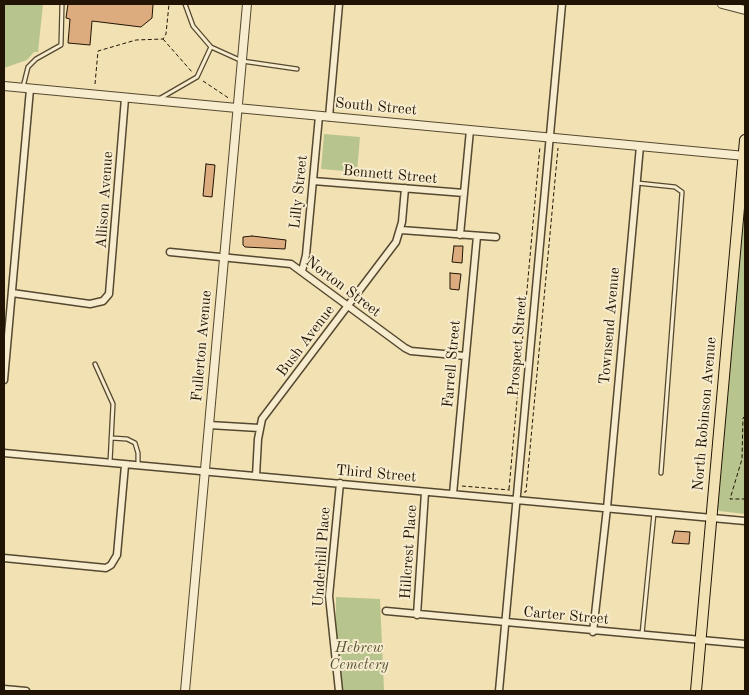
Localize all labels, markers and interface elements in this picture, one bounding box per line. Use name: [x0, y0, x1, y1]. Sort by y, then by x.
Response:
street label: South Street: [334, 94, 418, 120]
street label: Allison Avenue: [93, 151, 117, 249]
street label: Lilly Street: [286, 154, 312, 230]
street label: Bennett Street: [342, 162, 438, 188]
street label: Norton Street: [302, 253, 384, 321]
street label: Townsend Avenue: [596, 267, 624, 385]
street label: Fullerton Avenue: [188, 289, 216, 403]
street label: Prospect Street: [505, 295, 531, 397]
street label: Bush Avenue: [273, 302, 339, 380]
street label: Farrell Street: [439, 319, 465, 409]
street label: North Robinson Avenue: [689, 336, 721, 492]
street label: Third Street: [335, 462, 417, 486]
street label: Hillcrest Place: [397, 504, 421, 600]
street label: Underhill Place: [310, 506, 334, 608]
street label: Carter Street: [522, 603, 610, 629]
park label: Hebrew Cemetery: [329, 639, 389, 674]

